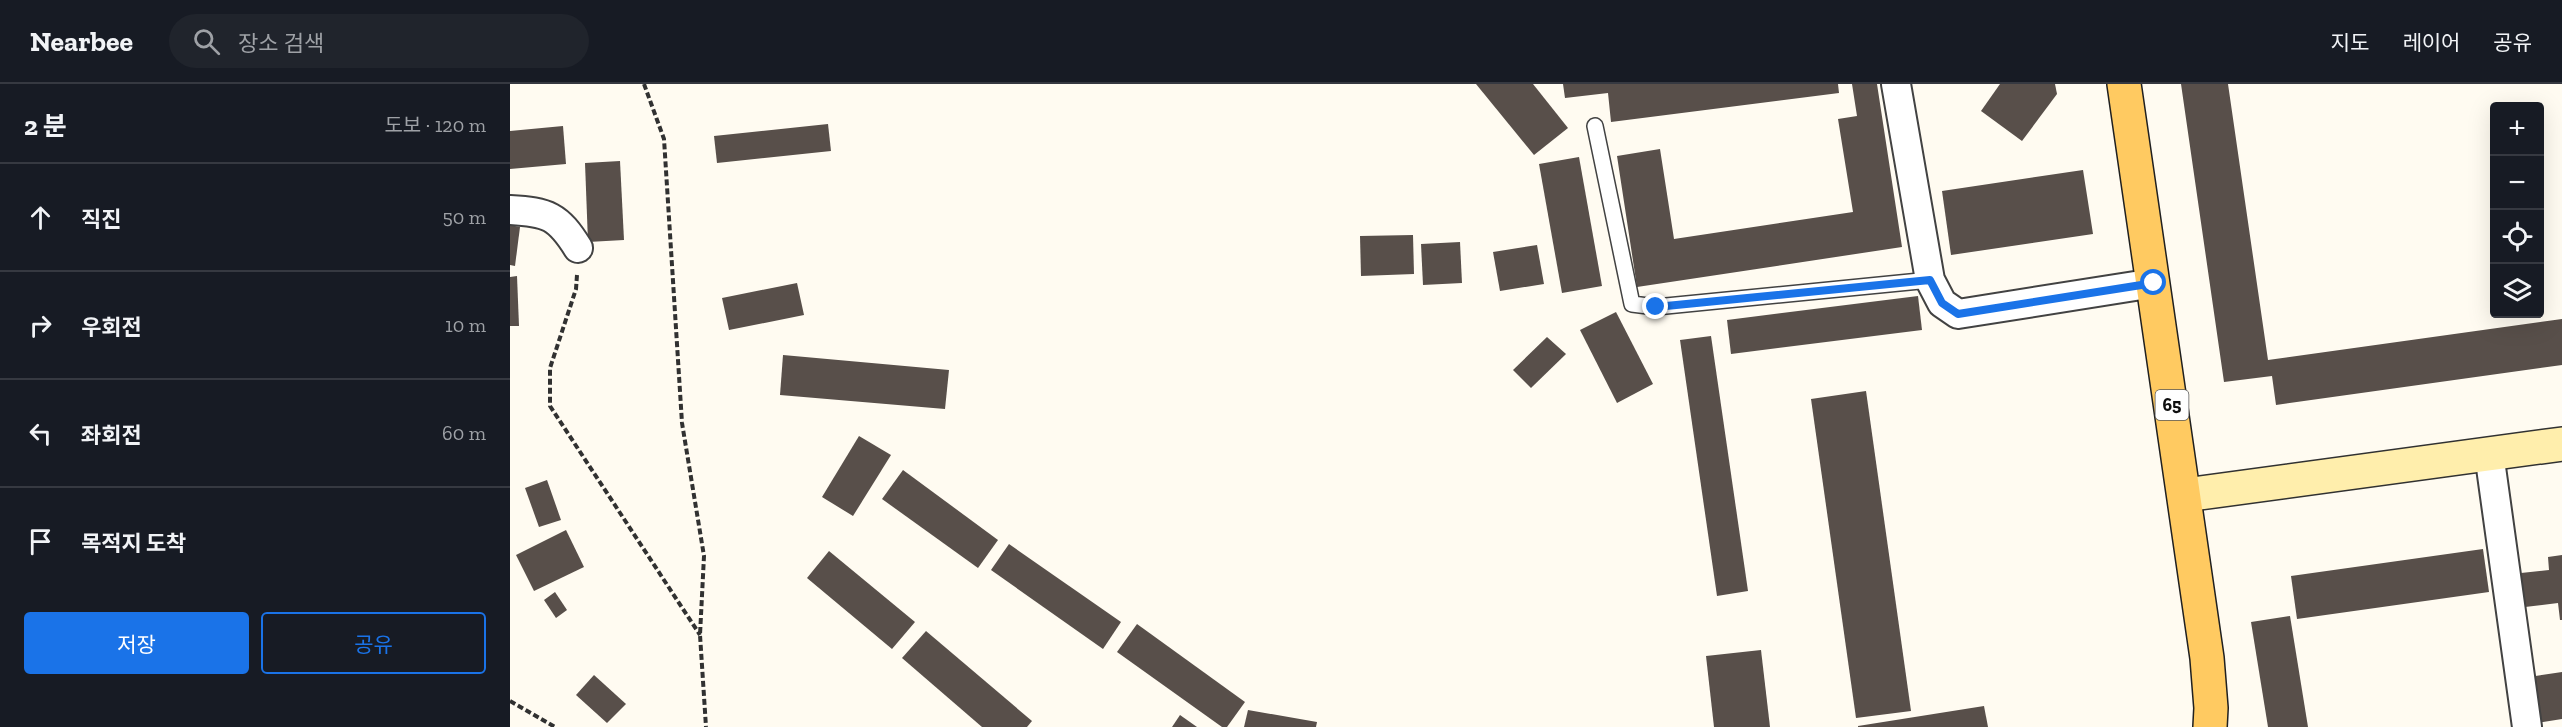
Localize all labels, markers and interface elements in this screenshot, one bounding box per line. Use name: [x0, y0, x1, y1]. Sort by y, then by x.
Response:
search box: [169, 14, 589, 68]
text: Nearbee: [30, 25, 133, 58]
icon: search: [190, 25, 223, 58]
text: 장소 검색: [238, 30, 324, 57]
text: 지도: [2331, 30, 2369, 55]
text: 레이어: [2402, 30, 2460, 55]
text: 공유: [2493, 30, 2532, 55]
map controls: [2490, 102, 2544, 318]
button: +: [2490, 102, 2544, 156]
text: 2 분: [24, 110, 67, 142]
text: 도보 · 120 m: [384, 113, 486, 137]
button: −: [2490, 156, 2544, 210]
icon: ahead: [24, 201, 57, 234]
text: 50 m: [442, 205, 486, 229]
text: 직진: [81, 206, 121, 233]
button: locate: [2490, 210, 2544, 264]
button: layers: [2490, 264, 2544, 318]
route start: [2140, 269, 2166, 295]
route end: [1642, 293, 1668, 319]
icon: right: [24, 309, 57, 342]
text: 10 m: [445, 313, 486, 337]
text: 우회전: [81, 314, 142, 341]
road number: 65: [2156, 390, 2188, 420]
icon: left: [24, 417, 57, 450]
text: 60 m: [442, 421, 486, 445]
text: 좌회전: [81, 422, 142, 449]
icon: arrive: [24, 525, 57, 558]
text: 목적지 도착: [81, 530, 186, 557]
button: 저장: [24, 612, 249, 674]
button: 공유: [261, 612, 486, 674]

